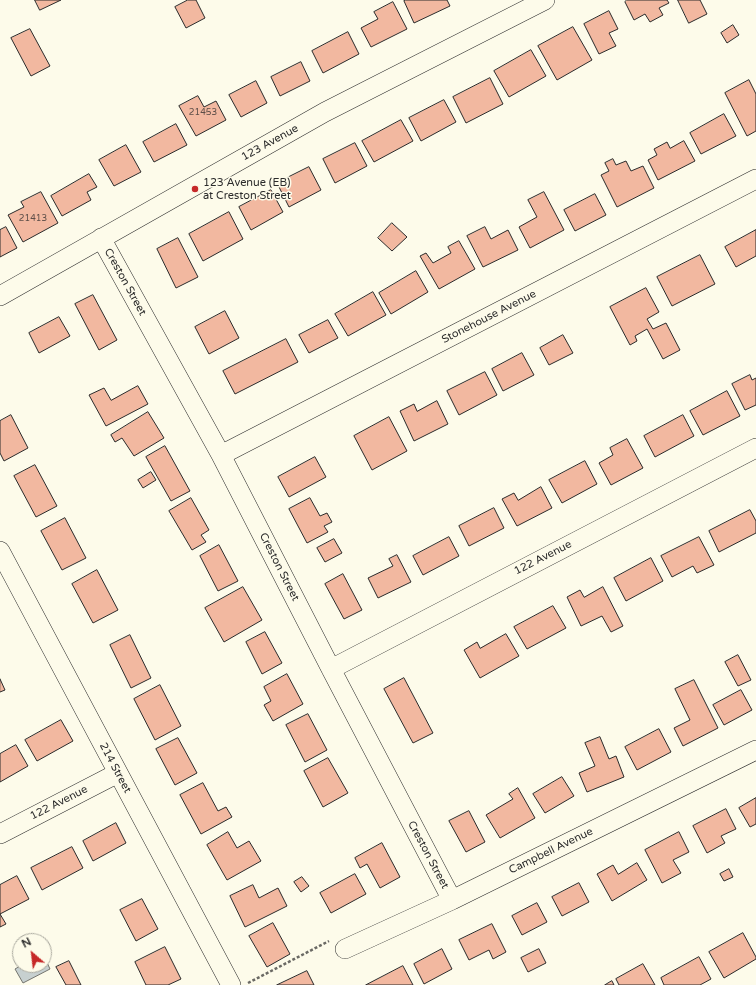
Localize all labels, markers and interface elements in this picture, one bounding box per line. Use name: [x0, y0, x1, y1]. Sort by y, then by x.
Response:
house number: 21453: [189, 108, 217, 118]
street label: 123 Avenue: [239, 122, 301, 164]
place label: 123 Avenue (EB) at Creston Street: [203, 176, 291, 202]
marker: 123 Avenue (EB) at Creston Street: [190, 184, 200, 194]
house number: 21413: [19, 214, 47, 224]
street label: Creston Street: [101, 246, 149, 318]
street label: Stonehouse Avenue: [440, 287, 538, 347]
street label: Creston Street: [256, 531, 302, 603]
street label: 122 Avenue: [512, 538, 574, 578]
street label: 214 Street: [96, 741, 134, 795]
street label: 122 Avenue: [28, 783, 90, 823]
street label: Creston Street: [405, 819, 451, 891]
street label: Campbell Avenue: [507, 825, 595, 877]
north arrow: [12, 933, 52, 973]
text: N: [20, 935, 34, 951]

